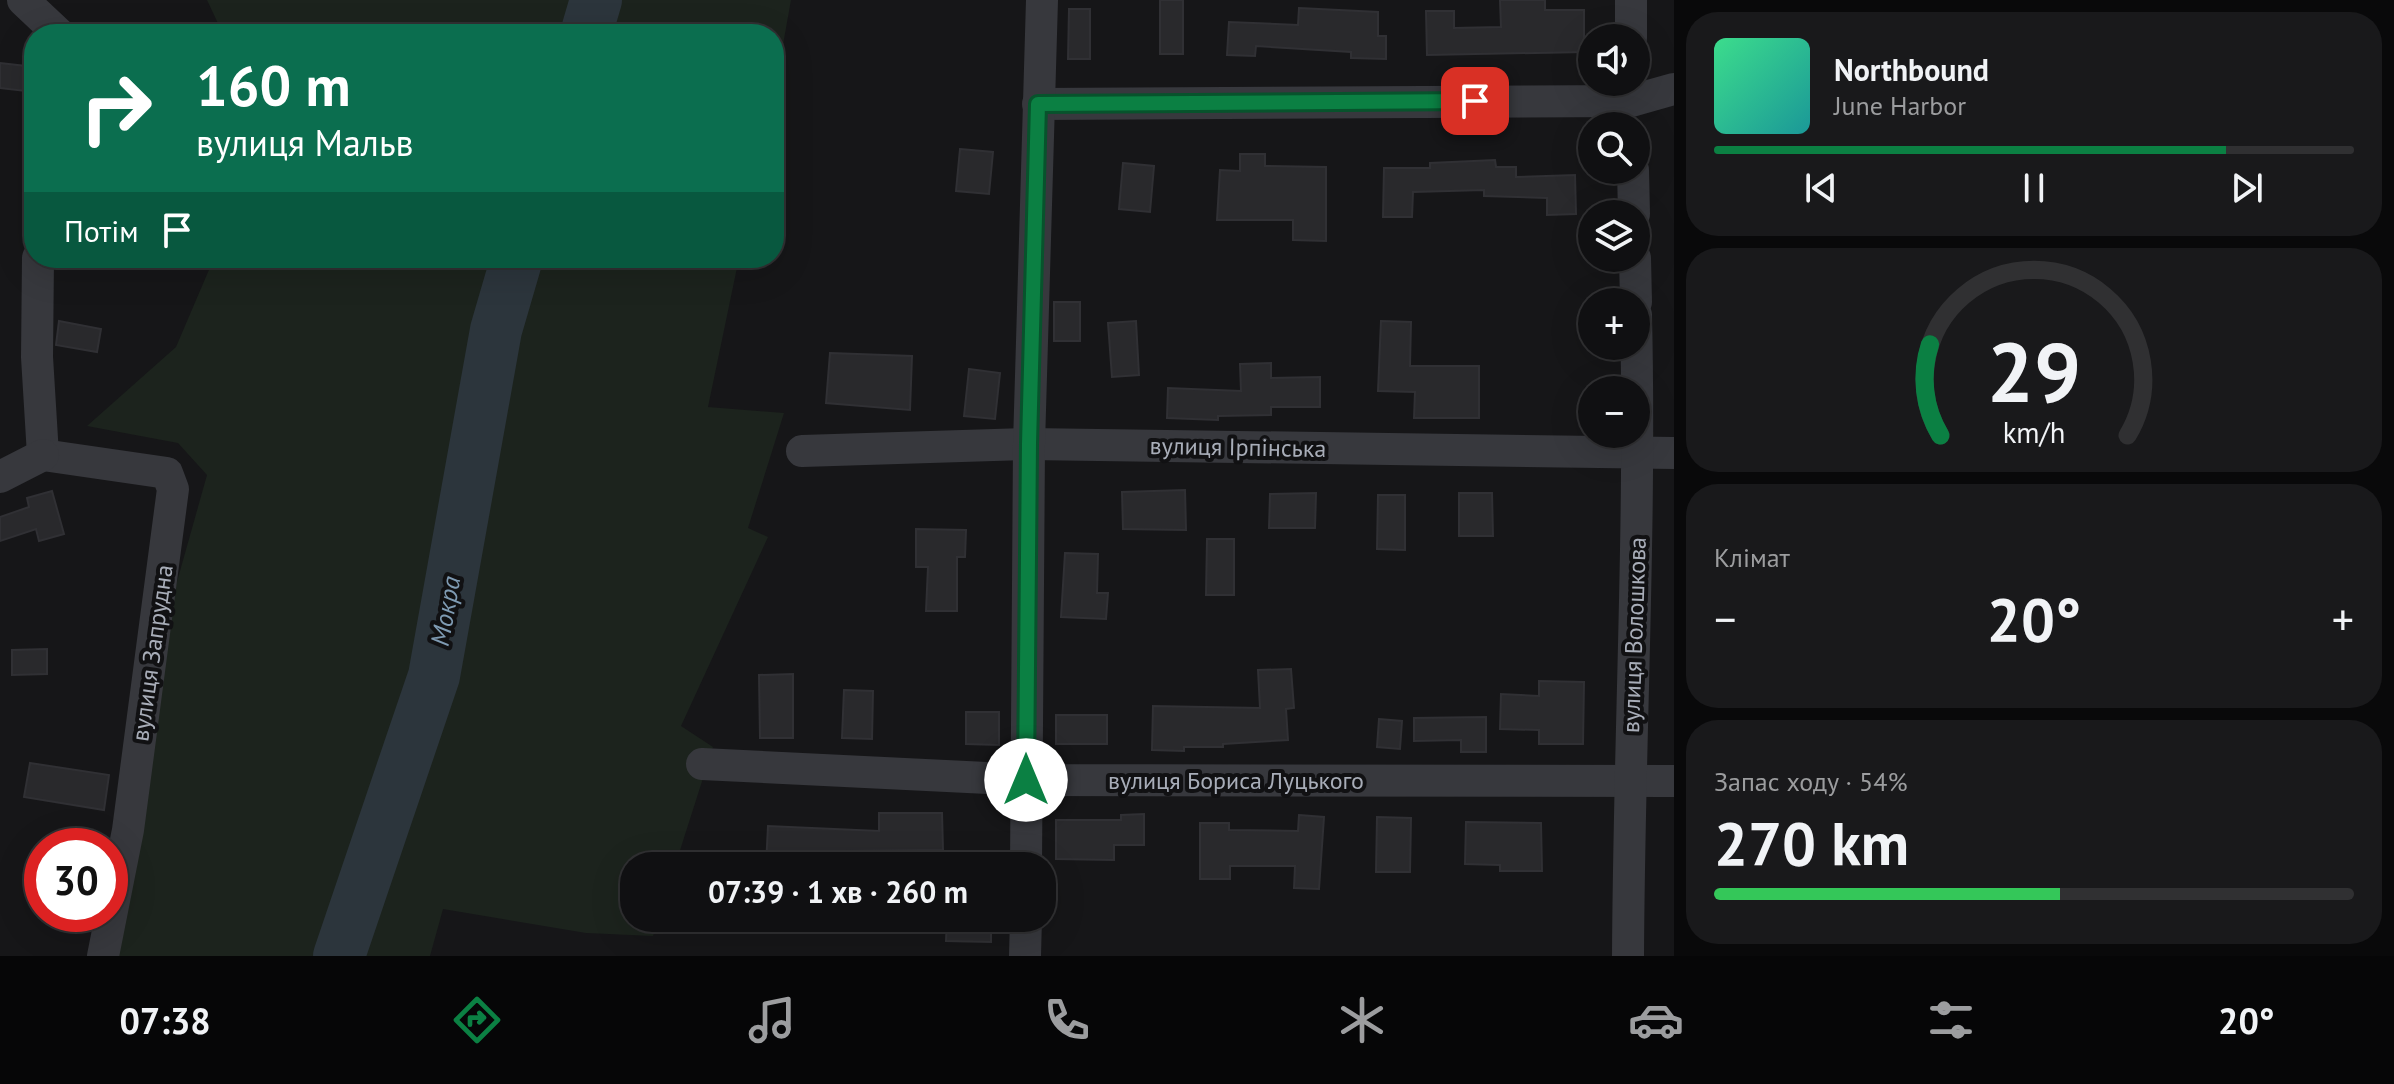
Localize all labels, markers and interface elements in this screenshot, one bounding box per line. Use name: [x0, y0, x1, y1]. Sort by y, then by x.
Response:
map controls: [1578, 24, 1650, 448]
button: sound: [1578, 24, 1650, 96]
text: 160 m: [196, 49, 351, 121]
text: Northbound: [1834, 50, 1989, 89]
icon: right: [64, 56, 168, 160]
pin: [1441, 67, 1509, 135]
icon: arrive: [1453, 79, 1497, 123]
text: June Harbor: [1834, 89, 1966, 122]
button: search: [1578, 112, 1650, 184]
text: вулиця Мальв: [196, 119, 414, 166]
icon: previous: [1799, 166, 1843, 210]
icon: pause: [2012, 166, 2056, 210]
icon: next: [2225, 166, 2269, 210]
button: layers: [1578, 200, 1650, 272]
icon: arrive: [155, 208, 199, 252]
text: Потім: [64, 211, 139, 250]
button: +: [1578, 288, 1650, 360]
text: 29: [1987, 317, 2081, 425]
button: −: [1578, 376, 1650, 448]
text: km/h: [2003, 414, 2065, 451]
street label: вулиця Ірпінська: [1149, 430, 1327, 464]
street label: вулиця Волошкова: [1615, 536, 1653, 734]
text: Клімат: [1714, 541, 1790, 574]
street label: вулиця Запрудна: [124, 563, 180, 743]
water label: Мокра: [423, 573, 467, 649]
text: 20°: [1987, 580, 2081, 658]
text: −: [1714, 590, 1736, 647]
text: +: [2332, 590, 2354, 647]
position arrow: [984, 738, 1068, 822]
street label: вулиця Бориса Луцького: [1108, 765, 1364, 796]
text: Запас ходу · 54%: [1714, 765, 1908, 798]
text: 270 km: [1714, 804, 1909, 882]
speed limit sign: 30: [24, 828, 128, 932]
text: 07:39 · 1 хв · 260 m: [708, 872, 968, 911]
icon: directions: [449, 992, 505, 1048]
icon: music: [744, 992, 800, 1048]
icon: phone: [1039, 992, 1095, 1048]
icon: climate: [1334, 992, 1390, 1048]
icon: car: [1628, 992, 1684, 1048]
icon: filters: [1923, 992, 1979, 1048]
text: 07:38: [119, 997, 211, 1044]
text: 20°: [2218, 997, 2275, 1044]

